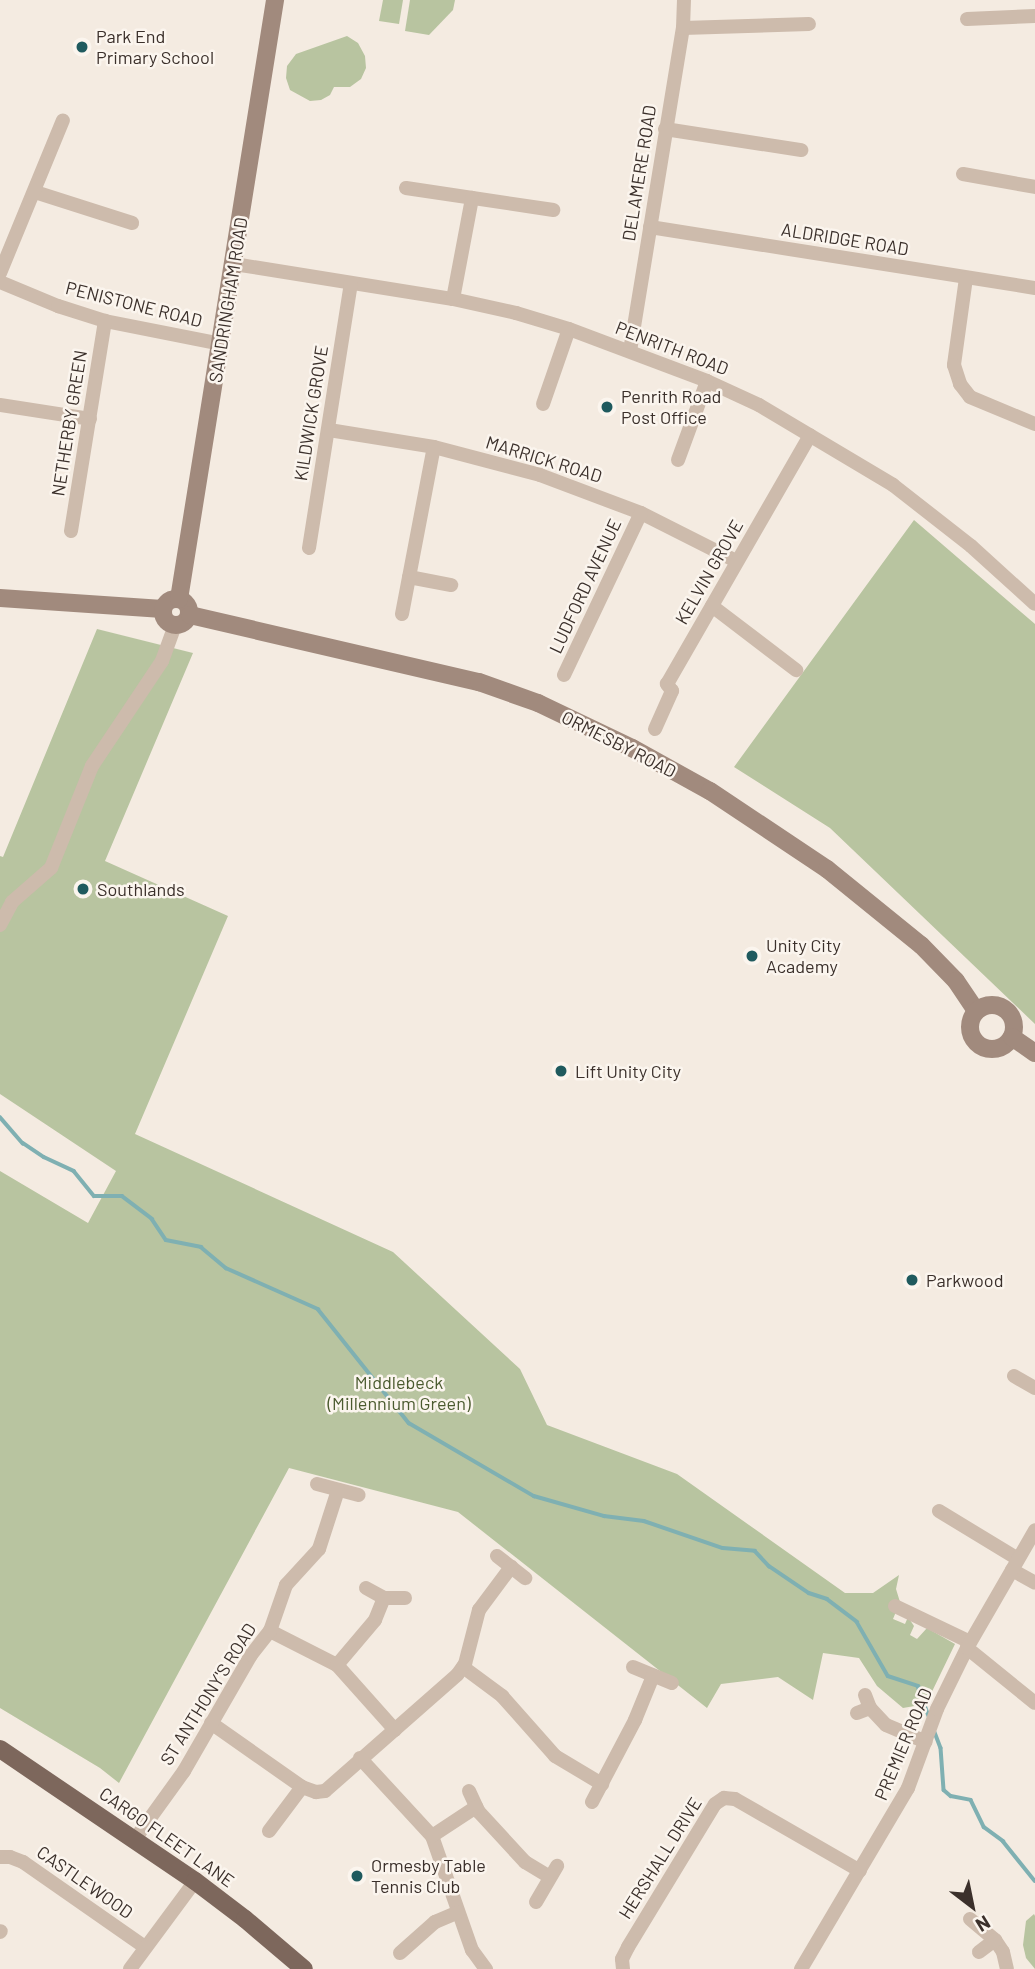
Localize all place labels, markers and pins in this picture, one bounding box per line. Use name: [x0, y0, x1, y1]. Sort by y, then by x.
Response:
place label: Park End Primary School: [96, 26, 214, 68]
marker: Park End Primary School: [74, 39, 90, 55]
place label: Penrith Road Post Office: [621, 386, 721, 428]
marker: Penrith Road Post Office: [599, 399, 615, 415]
place label: Southlands: [97, 878, 185, 900]
marker: Southlands: [75, 881, 91, 897]
place label: Unity City Academy: [766, 935, 841, 978]
marker: Unity City Academy: [744, 948, 760, 964]
place label: Lift Unity City: [575, 1060, 681, 1082]
marker: Lift Unity City: [553, 1063, 569, 1079]
place label: Parkwood: [926, 1269, 1003, 1291]
marker: Parkwood: [904, 1272, 920, 1288]
place label: Ormesby Table Tennis Club: [371, 1855, 486, 1898]
marker: Ormesby Table Tennis Club: [349, 1868, 365, 1884]

